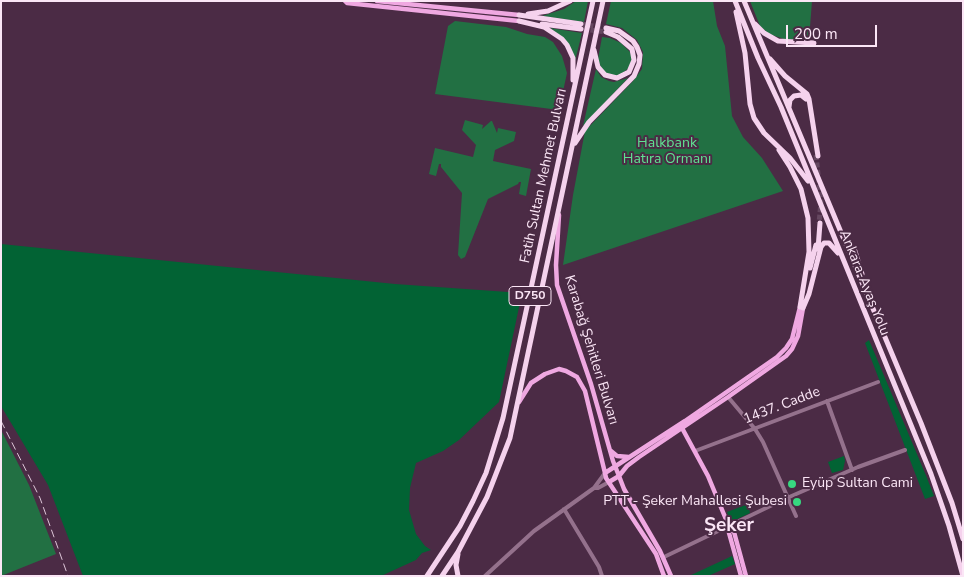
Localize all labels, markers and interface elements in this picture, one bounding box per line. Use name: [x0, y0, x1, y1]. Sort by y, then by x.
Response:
scale bar: [789, 15, 880, 47]
text: 200 m: [794, 24, 838, 44]
street label: Fatih Sultan Mehmet Bulvarı: [517, 87, 571, 265]
park label: Halkbank Hatıra Ormanı: [623, 136, 711, 168]
street label: Ankara-Ayaş Yolu: [835, 228, 893, 338]
street label: Karabağ Şehitleri Bulvarı: [560, 273, 622, 427]
road number: D750: [509, 286, 551, 306]
street label: 1437. Cadde: [741, 384, 823, 428]
place label: Eyüp Sultan Cami: [802, 476, 913, 492]
marker: Eyüp Sultan Cami: [786, 478, 798, 490]
place label: PTT - Şeker Mahallesi Şubesi: [603, 494, 787, 510]
marker: PTT - Şeker Mahallesi Şubesi: [791, 496, 803, 508]
district label: Şeker: [704, 515, 754, 537]

